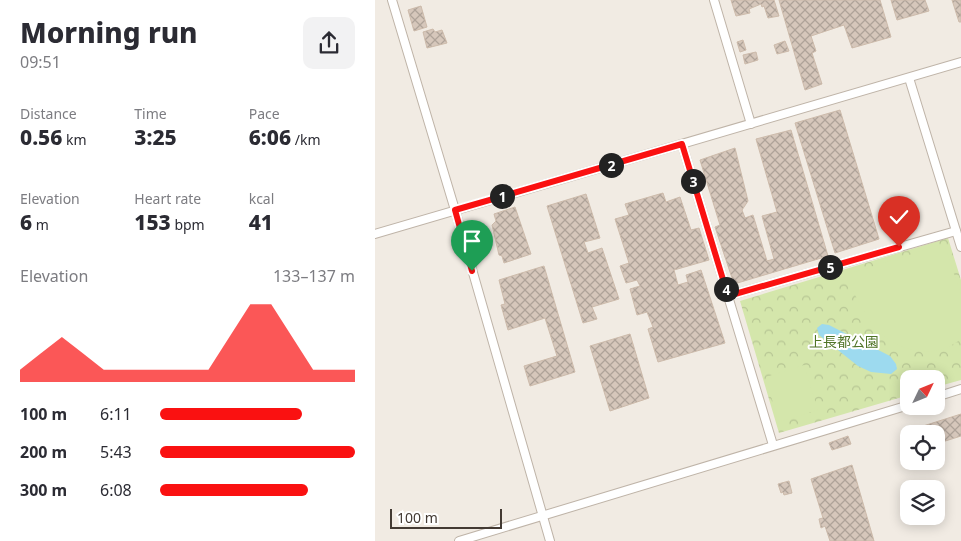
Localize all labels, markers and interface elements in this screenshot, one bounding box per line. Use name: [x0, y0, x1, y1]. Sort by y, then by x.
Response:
text: Morning run: [20, 13, 198, 51]
button: share: [303, 17, 355, 69]
text: 09:51: [20, 51, 61, 73]
text: Distance: [20, 104, 77, 123]
text: Time: [134, 104, 167, 123]
text: Pace: [249, 104, 280, 123]
text: 0.56: [20, 123, 62, 151]
text: 3:25: [134, 123, 177, 151]
text: 6:06: [249, 123, 291, 151]
text: km: [62, 130, 87, 149]
text: /km: [291, 130, 320, 149]
pin: 2: [599, 152, 623, 178]
text: 2: [607, 156, 616, 175]
pin: 3: [681, 168, 705, 194]
text: 3: [689, 172, 698, 191]
pin: 1: [489, 184, 515, 208]
text: 1: [498, 187, 507, 206]
text: Elevation: [20, 189, 80, 208]
text: Heart rate: [134, 189, 201, 208]
text: kcal: [249, 189, 274, 208]
pin: [878, 196, 920, 247]
icon: check: [885, 203, 913, 231]
text: 6: [20, 208, 32, 236]
text: 153: [134, 208, 171, 236]
text: 41: [249, 208, 273, 236]
text: m: [32, 215, 49, 234]
text: bpm: [171, 215, 205, 234]
pin: [451, 220, 493, 271]
icon: arrive: [458, 227, 486, 255]
pin: 5: [817, 254, 843, 280]
text: 5: [826, 258, 835, 277]
text: Elevation: [20, 265, 88, 287]
text: 133–137 m: [273, 265, 355, 287]
pin: 4: [713, 276, 739, 302]
text: 4: [722, 280, 731, 299]
park label: 上長都公園: [809, 332, 879, 351]
north arrow: [900, 370, 945, 415]
map controls: [900, 370, 945, 525]
text: 100 m: [20, 403, 67, 425]
text: 6:11: [100, 403, 132, 425]
button: locate: [900, 425, 945, 470]
text: 200 m: [20, 441, 67, 463]
text: 5:43: [100, 441, 132, 463]
text: 300 m: [20, 479, 67, 501]
text: 6:08: [100, 479, 132, 501]
button: layers: [900, 480, 945, 525]
scale bar: [390, 506, 503, 529]
text: 100 m: [397, 508, 438, 527]

